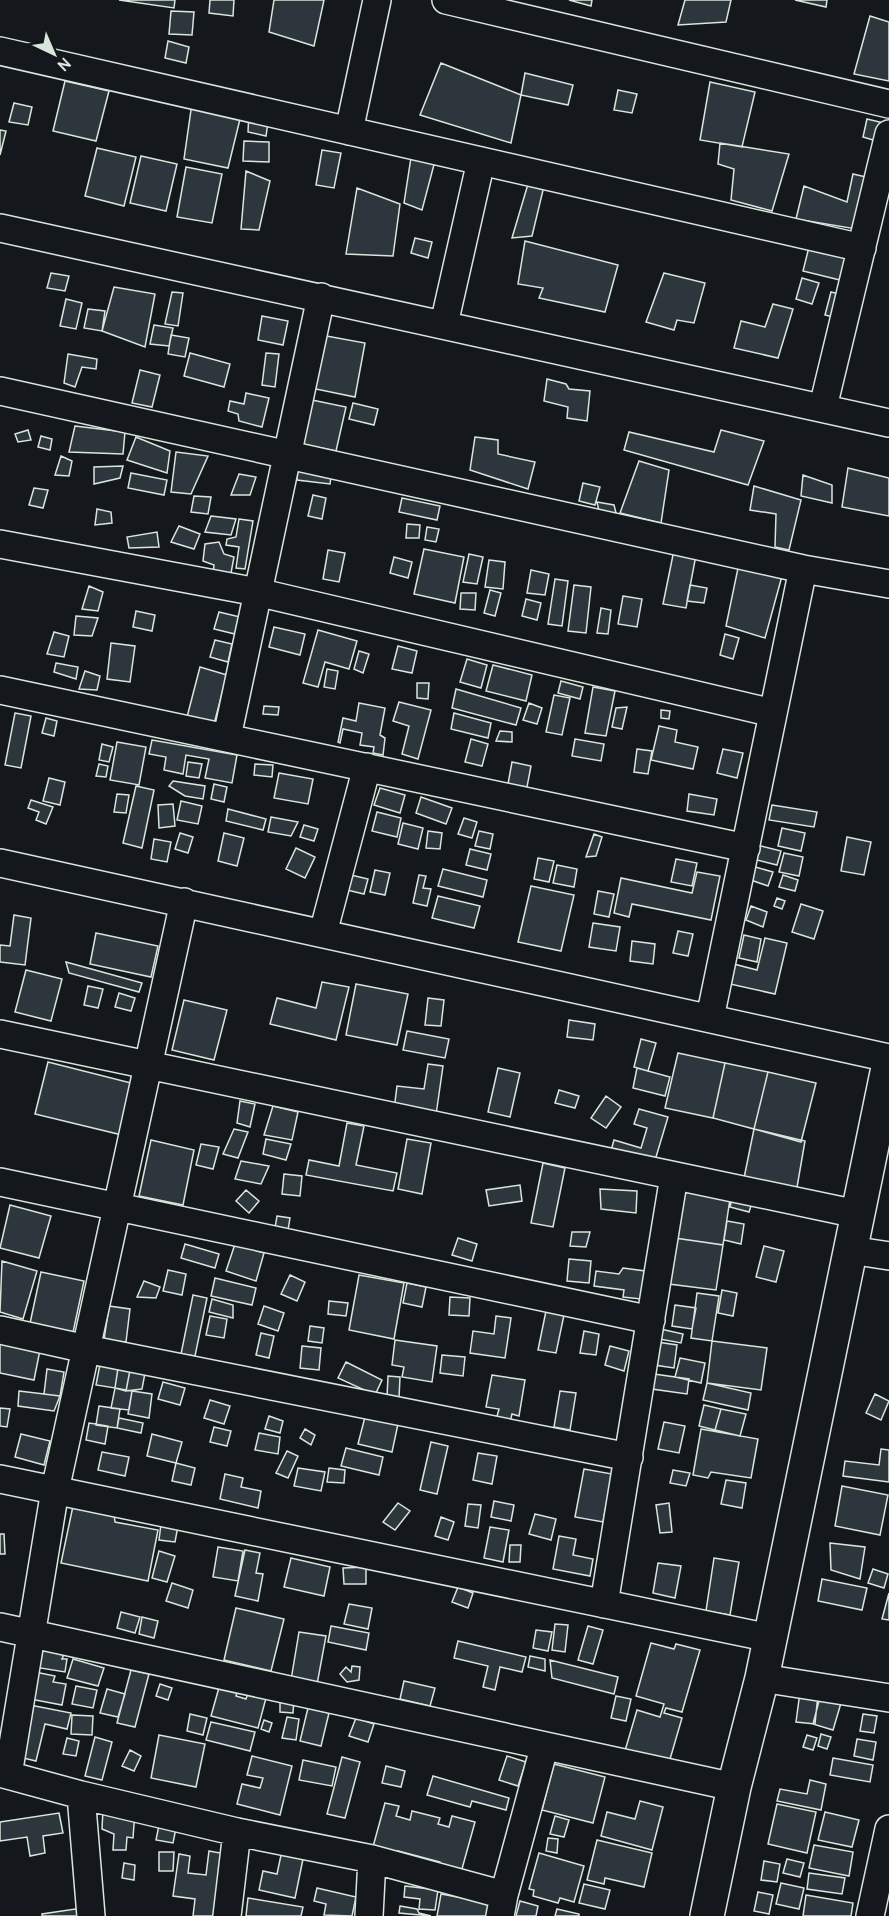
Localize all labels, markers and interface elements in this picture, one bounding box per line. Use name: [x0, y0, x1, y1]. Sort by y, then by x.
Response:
north arrow: [24, 24, 84, 84]
text: N: [52, 52, 74, 75]

